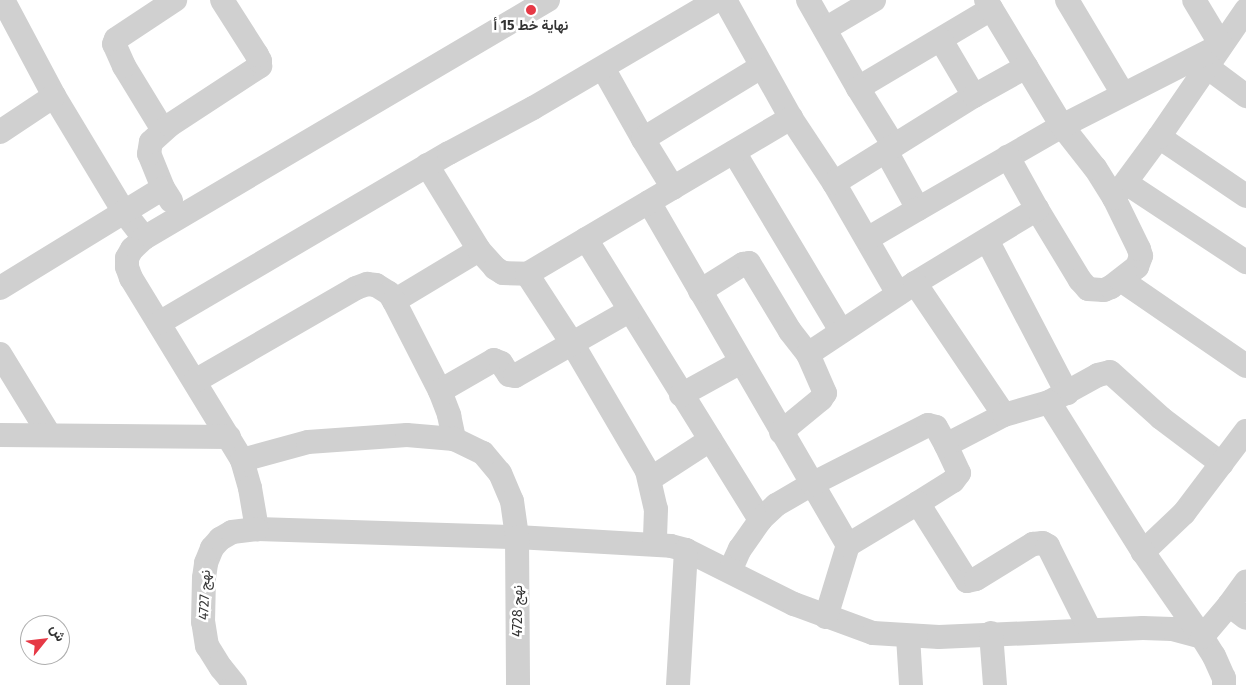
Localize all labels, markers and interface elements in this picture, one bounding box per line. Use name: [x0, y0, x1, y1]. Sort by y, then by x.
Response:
marker: نهاية خط 15 أ: [525, 4, 537, 16]
place label: نهاية خط 15 أ: [494, 18, 568, 34]
street label: نهج 4727: [196, 570, 214, 620]
street label: نهج 4728: [510, 585, 526, 637]
north arrow: [20, 615, 70, 665]
text: ش: [46, 621, 69, 644]

